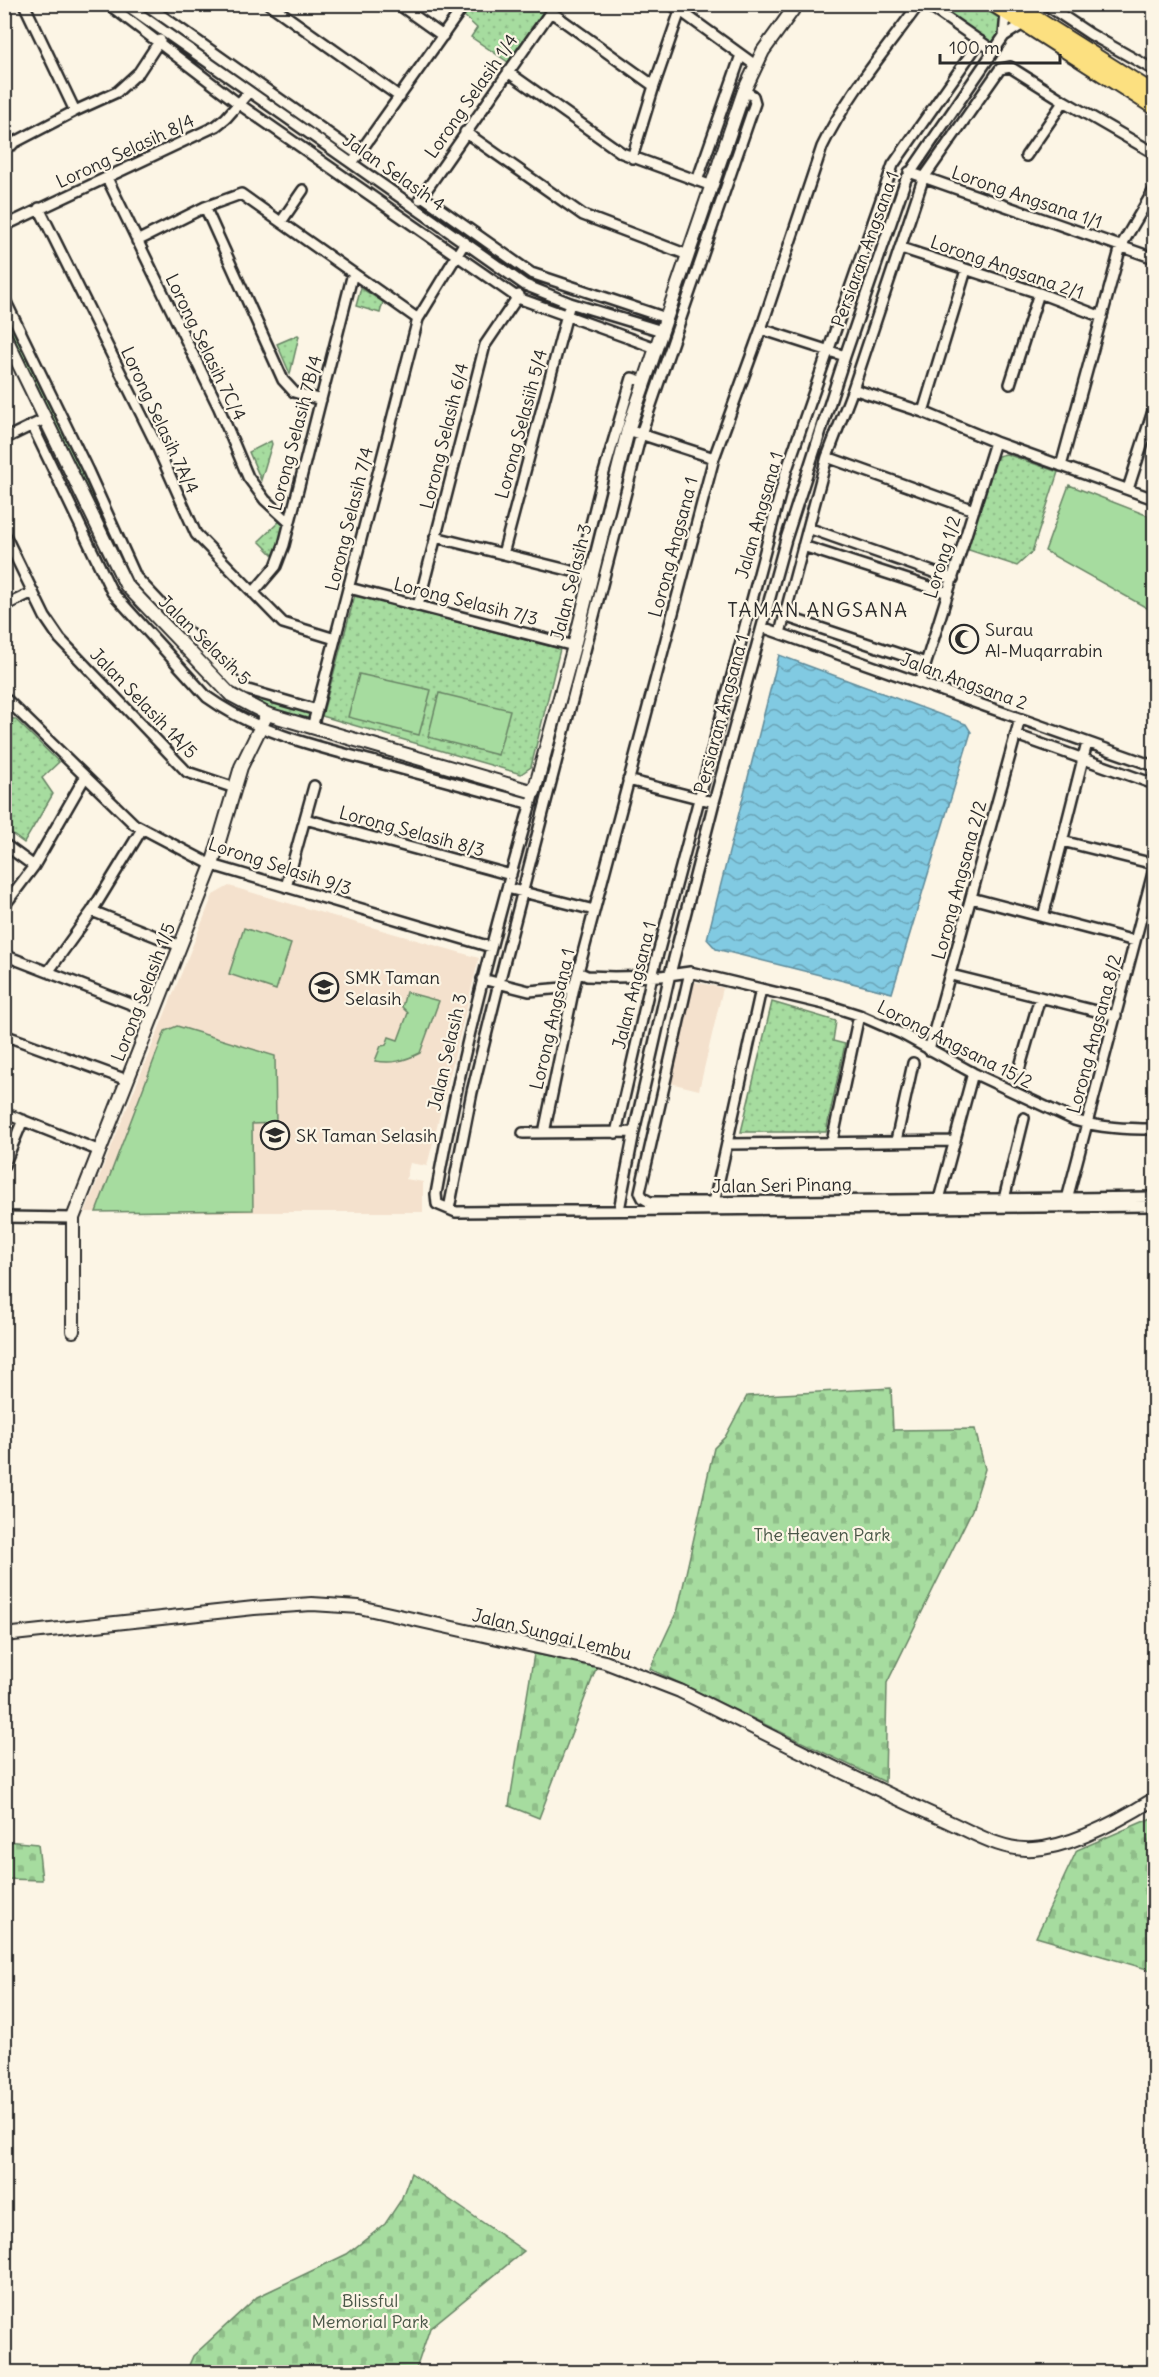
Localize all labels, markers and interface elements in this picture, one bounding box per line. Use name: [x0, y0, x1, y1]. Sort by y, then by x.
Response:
scale bar: [940, 27, 1060, 65]
street label: Lorong Selasih 1/4: [419, 29, 523, 163]
text: 100 m: [949, 36, 1000, 59]
street label: Lorong Selasih 8/4: [52, 109, 198, 193]
street label: Jalan Selasih 4: [338, 128, 450, 216]
street label: Lorong Angsana 1/1: [949, 160, 1105, 234]
street label: Persiaran Angsana 1: [826, 168, 904, 330]
street label: Lorong Angsana 2/1: [927, 230, 1087, 304]
street label: Lorong Selasih 7C/4: [161, 270, 251, 424]
street label: Lorong Selasih 7A/4: [116, 343, 204, 497]
street label: Lorong Selasiih 5/4: [490, 347, 552, 501]
street label: Lorong Selasih 7B/4: [263, 353, 327, 513]
street label: Lorong Selasih 6/4: [415, 360, 473, 512]
street label: Lorong Selasih 7/4: [320, 444, 378, 594]
street label: Jalan Angsana 1: [730, 449, 788, 581]
street label: Lorong Angsana 1: [643, 474, 703, 620]
street label: Lorong 1/2: [919, 513, 966, 601]
street label: Jalan Selasih 3: [545, 521, 597, 643]
street label: Lorong Selasih 7/3: [392, 572, 540, 630]
street label: Jalan Selasih 5: [154, 590, 256, 690]
district label: TAMAN ANGSANA: [727, 597, 909, 622]
place label: Surau Al-Muqarrabin: [985, 618, 1103, 662]
mosque icon: Surau Al-Muqarrabin: [948, 623, 980, 655]
street label: Persiaran Angsana 1: [689, 632, 753, 796]
street label: Jalan Selasih 1A/5: [85, 643, 203, 763]
street label: Jalan Angsana 2: [897, 647, 1031, 715]
street label: Lorong Angsana 2/2: [927, 798, 991, 962]
street label: Lorong Selasih 8/3: [337, 801, 487, 861]
street label: Lorong Selasih 9/3: [205, 832, 355, 900]
street label: Lorong Selasih 1/5: [106, 919, 180, 1065]
street label: Jalan Angsana 1: [607, 919, 661, 1051]
street label: Lorong Angsana 1: [525, 946, 579, 1092]
street label: Lorong Angsana 8/2: [1062, 952, 1126, 1116]
place label: SMK Taman Selasih: [345, 966, 440, 1010]
school or university icon: SMK Taman Selasih: [308, 971, 340, 1003]
street label: Jalan Selasih 3: [422, 991, 472, 1113]
street label: Lorong Angsana 15/2: [874, 995, 1037, 1093]
school or university icon: SK Taman Selasih: [259, 1119, 291, 1151]
place label: SK Taman Selasih: [296, 1124, 437, 1147]
street label: Jalan Seri Pinang: [712, 1172, 852, 1198]
park label: The Heaven Park: [754, 1523, 890, 1546]
street label: Jalan Sungai Lembu: [470, 1603, 634, 1665]
park label: Blissful Memorial Park: [311, 2289, 429, 2333]

